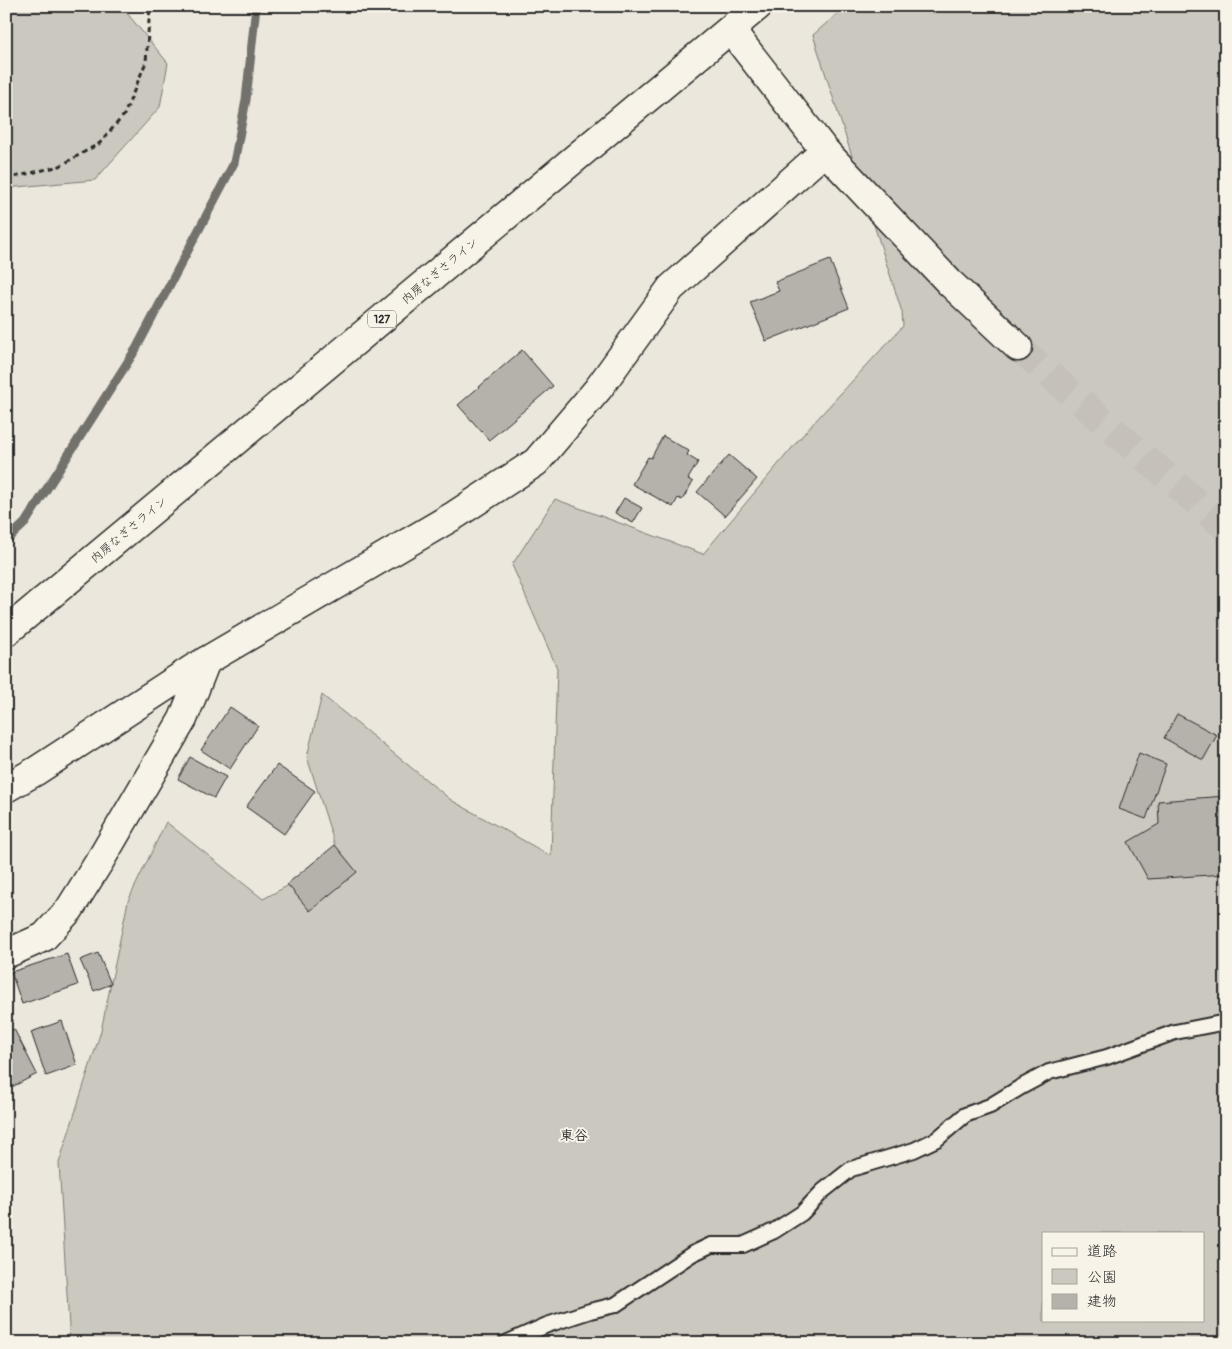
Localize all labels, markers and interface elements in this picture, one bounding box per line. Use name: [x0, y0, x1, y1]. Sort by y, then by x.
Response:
street label: 内房なぎさライン: [399, 235, 481, 307]
road number: 127: [368, 310, 396, 328]
street label: 内房なぎさライン: [88, 494, 170, 566]
district label: 東谷: [560, 1127, 588, 1144]
legend: [1042, 1232, 1204, 1322]
text: 道路: [1087, 1242, 1117, 1261]
text: 公園: [1087, 1268, 1117, 1287]
text: 建物: [1087, 1292, 1117, 1311]

